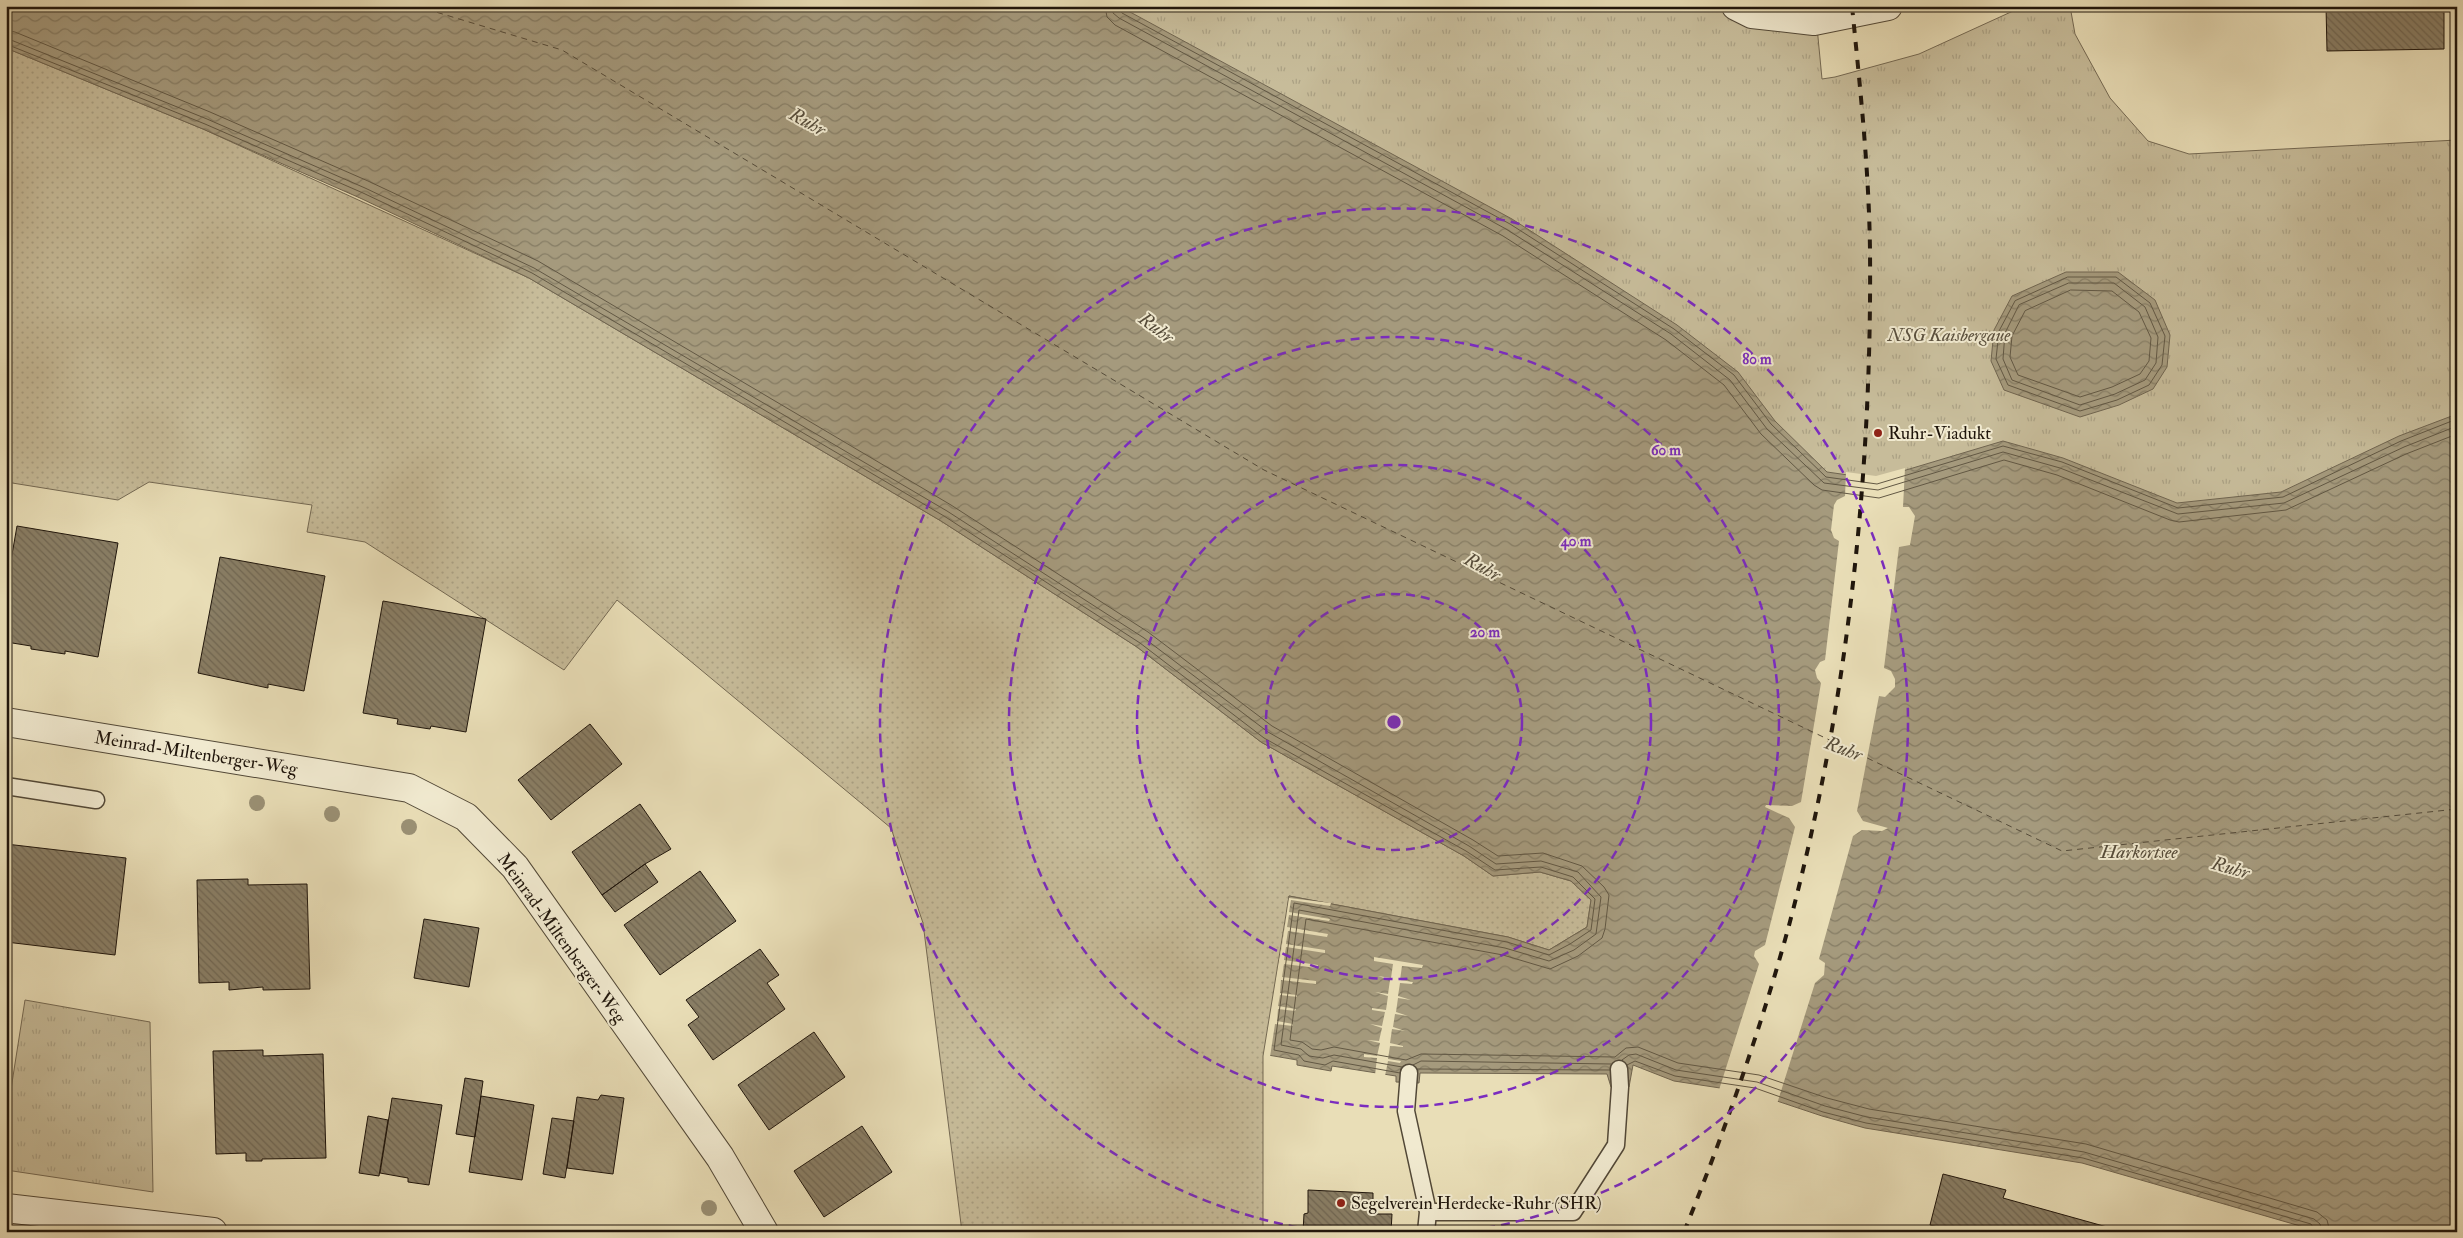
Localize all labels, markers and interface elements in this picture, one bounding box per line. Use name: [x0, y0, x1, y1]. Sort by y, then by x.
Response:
water label: Ruhr: [784, 102, 831, 142]
water label: Ruhr: [1133, 306, 1180, 349]
park label: NSG Kaisbergaue: [1887, 324, 2011, 347]
text: 80 m: [1742, 350, 1772, 369]
place label: Ruhr-Viadukt: [1888, 422, 1991, 445]
marker: Ruhr-Viadukt: [1872, 427, 1884, 439]
text: 60 m: [1651, 441, 1681, 460]
text: 40 m: [1560, 532, 1592, 551]
water label: Ruhr: [1459, 547, 1506, 587]
text: 20 m: [1470, 623, 1500, 642]
centre of rings: [1385, 713, 1403, 731]
street label: Meinrad-Miltenberger-Weg: [93, 726, 300, 781]
water label: Ruhr: [1821, 731, 1867, 767]
water label: Harkortsee: [2099, 840, 2178, 864]
street label: Meinrad-Miltenberger-Weg: [492, 848, 632, 1029]
water label: Ruhr: [2208, 851, 2253, 885]
place label: Segelverein Herdecke-Ruhr (SHR): [1351, 1192, 1602, 1215]
marker: Segelverein Herdecke-Ruhr (SHR): [1335, 1197, 1347, 1209]

